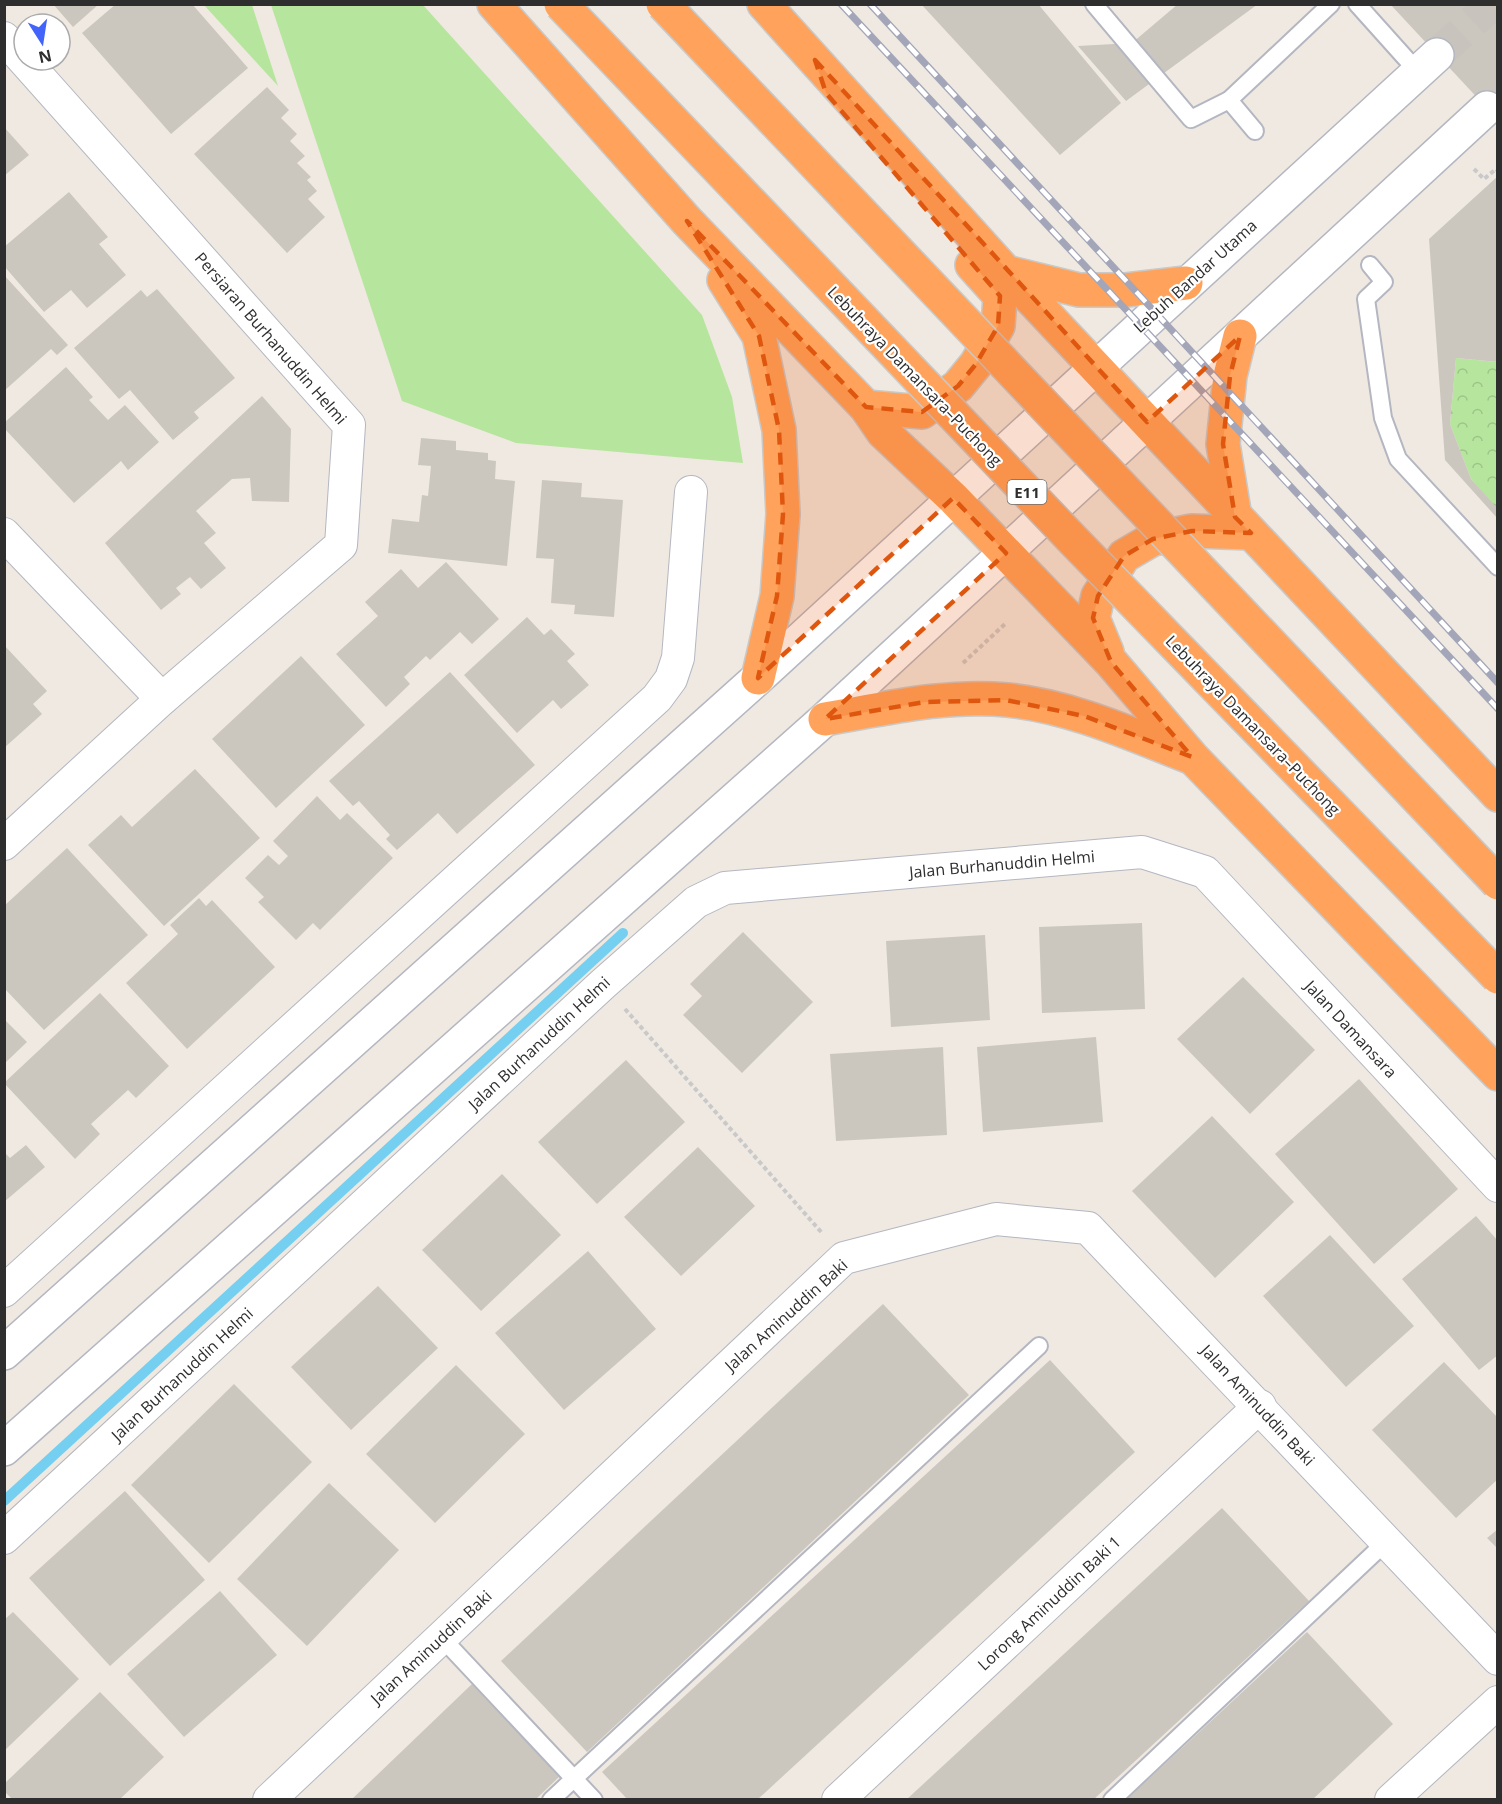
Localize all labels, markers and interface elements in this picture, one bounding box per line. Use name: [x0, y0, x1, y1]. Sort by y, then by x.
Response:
north arrow: [12, 12, 72, 72]
text: N: [36, 45, 54, 69]
street label: Lebuh Bandar Utama: [1128, 215, 1262, 337]
street label: Persiaran Burhanuddin Helmi: [190, 247, 352, 429]
street label: Lebuhraya Damansara–Puchong: [823, 281, 1007, 471]
road number: E11: [1008, 480, 1046, 504]
street label: Lebuhraya Damansara–Puchong: [1161, 630, 1345, 820]
street label: Jalan Burhanuddin Helmi: [906, 845, 1096, 883]
street label: Jalan Burhanuddin Helmi: [462, 971, 615, 1116]
street label: Jalan Damansara: [1299, 974, 1402, 1083]
street label: Jalan Aminuddin Baki: [718, 1254, 852, 1377]
street label: Jalan Burhanuddin Helmi: [105, 1302, 258, 1447]
street label: Jalan Aminuddin Baki: [1195, 1338, 1320, 1470]
street label: Lorong Aminuddin Baki 1: [973, 1531, 1125, 1675]
street label: Jalan Aminuddin Baki: [364, 1585, 496, 1710]

